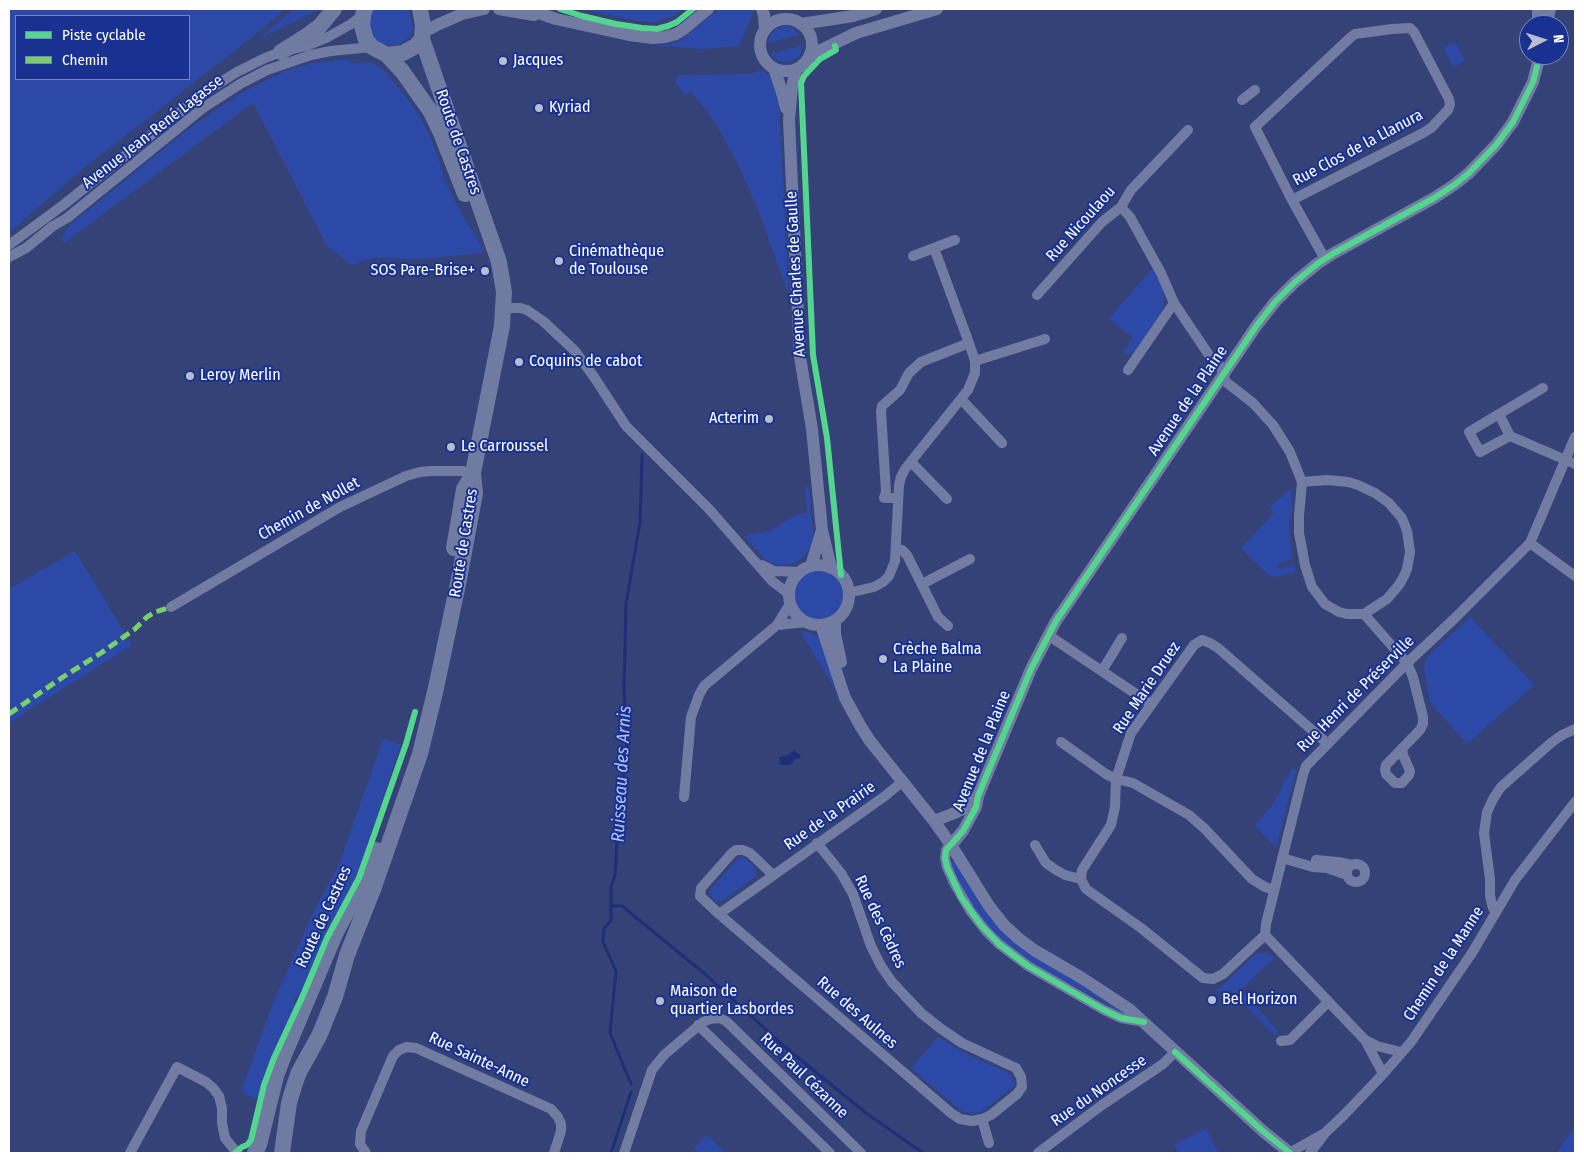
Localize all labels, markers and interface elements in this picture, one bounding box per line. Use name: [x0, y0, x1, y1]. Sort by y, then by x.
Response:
legend: [15, 15, 190, 80]
north arrow: [1519, 15, 1569, 65]
text: Piste cyclable: [62, 26, 146, 44]
text: N: [1550, 34, 1567, 44]
text: Chemin: [62, 51, 108, 69]
place label: Jacques: [513, 51, 563, 71]
marker: Jacques: [497, 55, 509, 67]
street label: Avenue Jean-René Lagasse: [79, 71, 227, 193]
street label: Route de Castres: [431, 87, 485, 197]
place label: Kyriad: [549, 98, 590, 118]
marker: Kyriad: [533, 102, 545, 114]
street label: Rue Clos de la Llanura: [1290, 106, 1426, 190]
street label: Rue Nicoulaou: [1042, 182, 1120, 266]
street label: Avenue Charles de Gaulle: [782, 191, 810, 357]
place label: Cinémathèque de Toulouse: [569, 242, 664, 280]
marker: Cinémathèque de Toulouse: [553, 255, 565, 267]
place label: SOS Pare-Brise+: [371, 261, 475, 281]
marker: SOS Pare-Brise+: [479, 265, 491, 277]
street label: Avenue de la Plaine: [1144, 342, 1232, 460]
place label: Coquins de cabot: [529, 352, 642, 372]
marker: Coquins de cabot: [513, 356, 525, 368]
place label: Leroy Merlin: [200, 366, 281, 386]
marker: Leroy Merlin: [184, 370, 196, 382]
place label: Acterim: [709, 409, 759, 429]
marker: Acterim: [763, 413, 775, 425]
place label: Le Carroussel: [461, 437, 548, 457]
marker: Le Carroussel: [445, 441, 457, 453]
street label: Chemin de Nollet: [255, 473, 363, 545]
street label: Route de Castres: [446, 487, 482, 599]
street label: Rue Henri de Préserville: [1294, 632, 1418, 756]
street label: Rue Marie Druez: [1109, 638, 1185, 738]
place label: Crèche Balma La Plaine: [893, 640, 982, 678]
marker: Crèche Balma La Plaine: [877, 653, 889, 665]
street label: Avenue de la Plaine: [949, 688, 1015, 814]
water label: Ruisseau des Arnis: [608, 705, 636, 843]
street label: Rue de la Prairie: [781, 777, 879, 855]
street label: Route de Castres: [292, 863, 356, 971]
street label: Rue des Cèdres: [850, 873, 910, 971]
street label: Chemin de la Manne: [1400, 903, 1488, 1025]
street label: Rue des Aulnes: [813, 973, 901, 1053]
place label: Maison de quartier Lasbordes: [670, 982, 794, 1020]
place label: Bel Horizon: [1222, 990, 1297, 1010]
marker: Bel Horizon: [1206, 994, 1218, 1006]
marker: Maison de quartier Lasbordes: [654, 995, 666, 1007]
street label: Rue Sainte-Anne: [426, 1028, 532, 1092]
street label: Rue Paul Cézanne: [756, 1029, 852, 1123]
street label: Rue du Noncesse: [1048, 1051, 1150, 1131]

